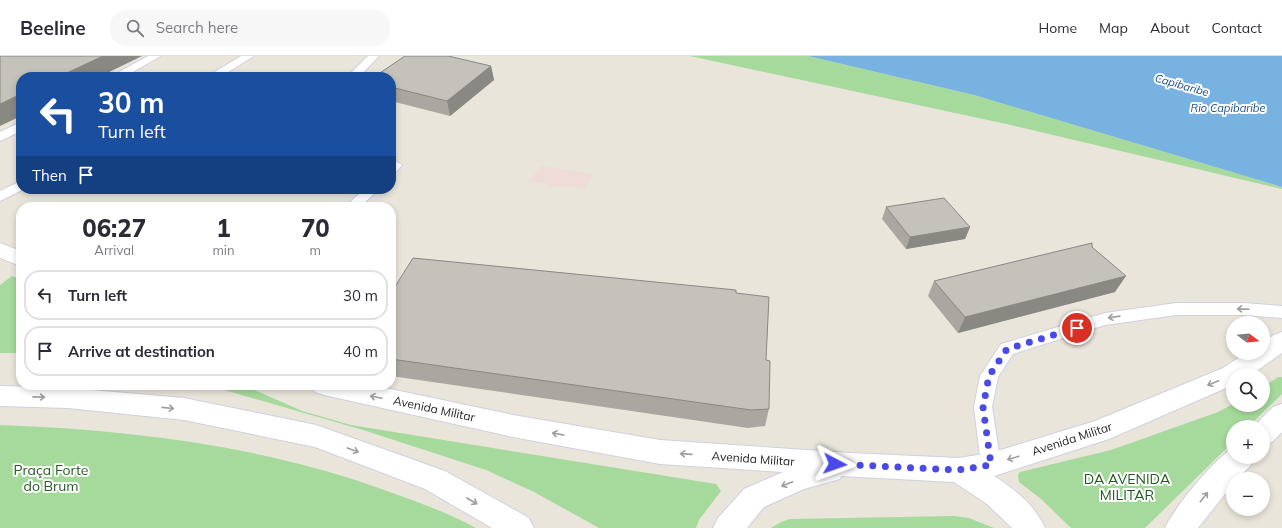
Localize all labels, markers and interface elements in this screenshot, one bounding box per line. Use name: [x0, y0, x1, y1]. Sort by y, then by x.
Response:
search box: [110, 10, 390, 46]
text: Beeline: [20, 16, 86, 40]
icon: search: [124, 17, 146, 39]
text: Search here: [156, 18, 238, 37]
text: Home: [1038, 19, 1077, 37]
text: Map: [1099, 19, 1128, 37]
text: About: [1150, 19, 1190, 37]
text: Contact: [1212, 19, 1262, 37]
water label: Capibaribe: [1153, 71, 1211, 99]
text: 30 m: [98, 85, 164, 120]
icon: left: [32, 88, 84, 140]
water label: Rio Capibaribe: [1191, 101, 1265, 115]
text: Turn left: [98, 120, 166, 143]
icon: arrive: [75, 164, 97, 186]
text: Then: [32, 166, 67, 185]
text: 06:27: [82, 213, 146, 243]
text: 1: [216, 213, 231, 243]
text: 70: [301, 213, 330, 243]
text: Arrival: [94, 242, 134, 258]
text: min: [212, 242, 235, 258]
text: m: [310, 242, 321, 258]
icon: left: [34, 284, 56, 306]
text: Turn left: [68, 286, 127, 305]
text: 30 m: [343, 286, 378, 305]
one-way arrow: [1237, 306, 1250, 313]
pin: [1060, 311, 1094, 345]
one-way arrow: [1108, 314, 1121, 321]
north arrow: [1226, 316, 1270, 360]
map controls: [1226, 316, 1270, 516]
icon: arrive: [1066, 317, 1088, 339]
icon: arrive: [34, 340, 56, 362]
text: Arrive at destination: [68, 342, 215, 361]
text: 40 m: [343, 342, 378, 361]
button: search: [1226, 368, 1270, 412]
one-way arrow: [1208, 380, 1220, 387]
one-way arrow: [32, 393, 45, 401]
one-way arrow: [370, 393, 383, 401]
street label: Avenida Militar: [392, 393, 477, 425]
one-way arrow: [162, 404, 175, 411]
street label: Avenida Militar: [1030, 418, 1114, 459]
button: +: [1226, 420, 1270, 464]
one-way arrow: [552, 429, 565, 437]
position arrow: [814, 443, 856, 485]
one-way arrow: [346, 447, 359, 454]
street label: Avenida Militar: [711, 448, 796, 469]
one-way arrow: [680, 450, 693, 457]
one-way arrow: [1007, 455, 1020, 462]
park label: Praça Forte do Brum: [14, 461, 88, 495]
park label: DA AVENIDA MILITAR: [1084, 470, 1171, 504]
button: −: [1226, 472, 1270, 516]
one-way arrow: [781, 480, 793, 488]
one-way arrow: [1199, 492, 1208, 503]
one-way arrow: [466, 498, 478, 506]

